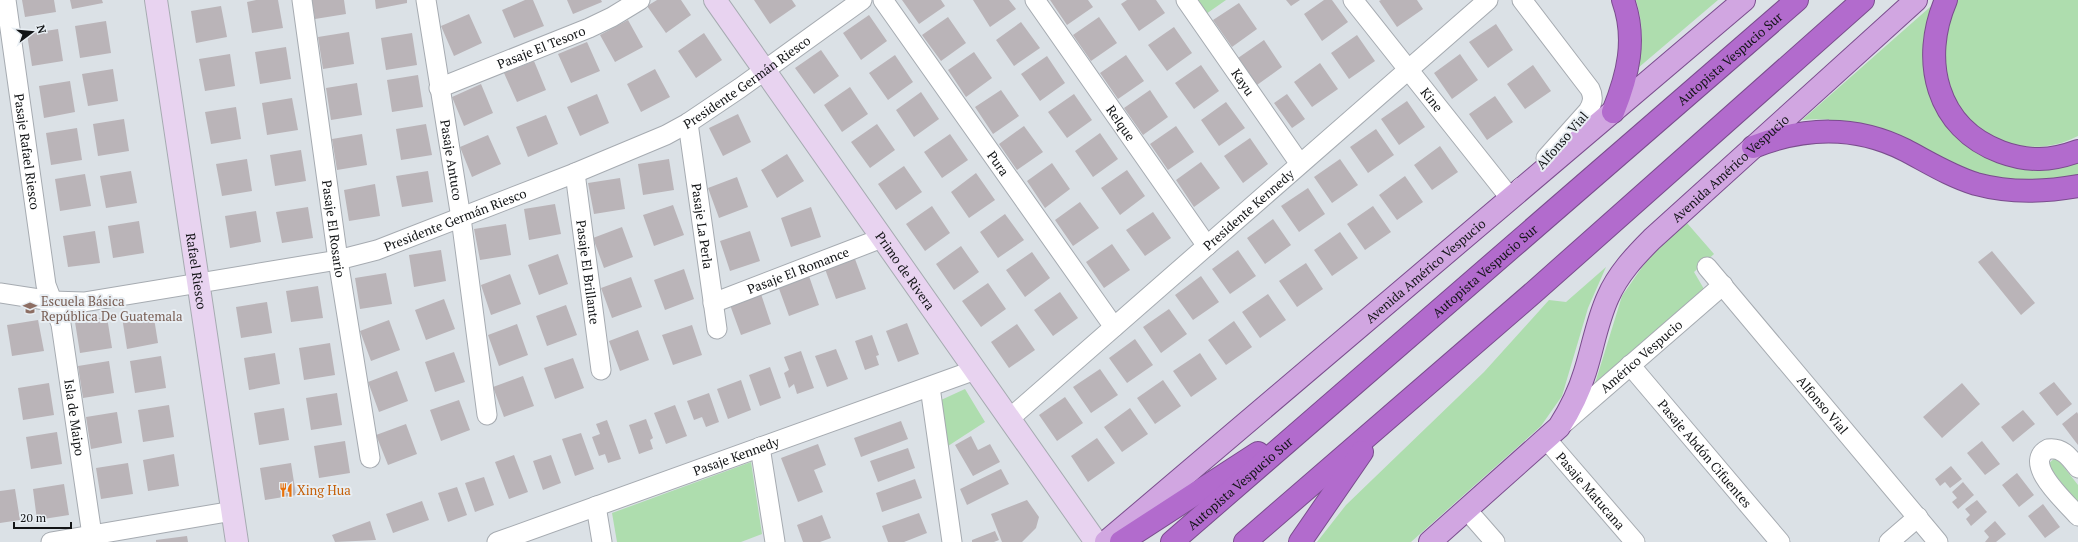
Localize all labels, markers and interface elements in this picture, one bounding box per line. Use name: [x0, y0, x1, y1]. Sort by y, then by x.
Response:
street label: Autopista Vespucio Sur: [1673, 8, 1786, 109]
north arrow: [12, 12, 52, 52]
street label: Pasaje El Tesoro: [494, 21, 588, 73]
text: N: [34, 23, 50, 36]
street label: Presidente Germán Riesco: [680, 31, 814, 133]
street label: Kayu: [1227, 65, 1259, 100]
street label: Kine: [1417, 83, 1447, 115]
street label: Pasaje Rafael Riesco: [10, 92, 44, 211]
street label: Relque: [1102, 102, 1140, 144]
street label: Alfonso Vial: [1532, 107, 1592, 173]
street label: Avenida Américo Vespucio: [1668, 110, 1793, 226]
street label: Pasaje Antuco: [436, 118, 467, 202]
street label: Pura: [983, 147, 1014, 180]
street label: Presidente Kennedy: [1199, 165, 1298, 254]
street label: Pasaje El Rosario: [318, 179, 350, 279]
street label: Pasaje La Perla: [688, 182, 717, 270]
street label: Presidente Germán Riesco: [381, 184, 529, 256]
street label: Avenida Américo Vespucio: [1361, 214, 1489, 327]
street label: Pasaje El Brillante: [572, 219, 604, 325]
street label: Autopista Vespucio Sur: [1428, 220, 1541, 321]
street label: Primo de Rivera: [872, 228, 939, 314]
street label: Rafael Riesco: [182, 232, 211, 310]
street label: Pasaje El Romance: [744, 243, 852, 298]
place label: Escuela Básica República De Guatemala: [41, 292, 183, 325]
school or university icon: Escuela Básica República De Guatemala: [22, 300, 38, 316]
street label: Américo Vespucio: [1596, 315, 1686, 397]
street label: Alfonso Vial: [1793, 372, 1853, 438]
street label: Isla de Maipo: [60, 378, 89, 457]
street label: Pasaje Abdón Cifuentes: [1654, 396, 1756, 511]
street label: Pasaje Kennedy: [691, 432, 782, 480]
street label: Autopista Vespucio Sur: [1183, 432, 1297, 534]
street label: Pasaje Matucana: [1552, 448, 1630, 534]
place label: Xing Hua: [297, 481, 351, 499]
restaurant icon: Xing Hua: [278, 482, 294, 498]
scale bar: [14, 504, 71, 530]
text: 20 m: [20, 510, 47, 525]

